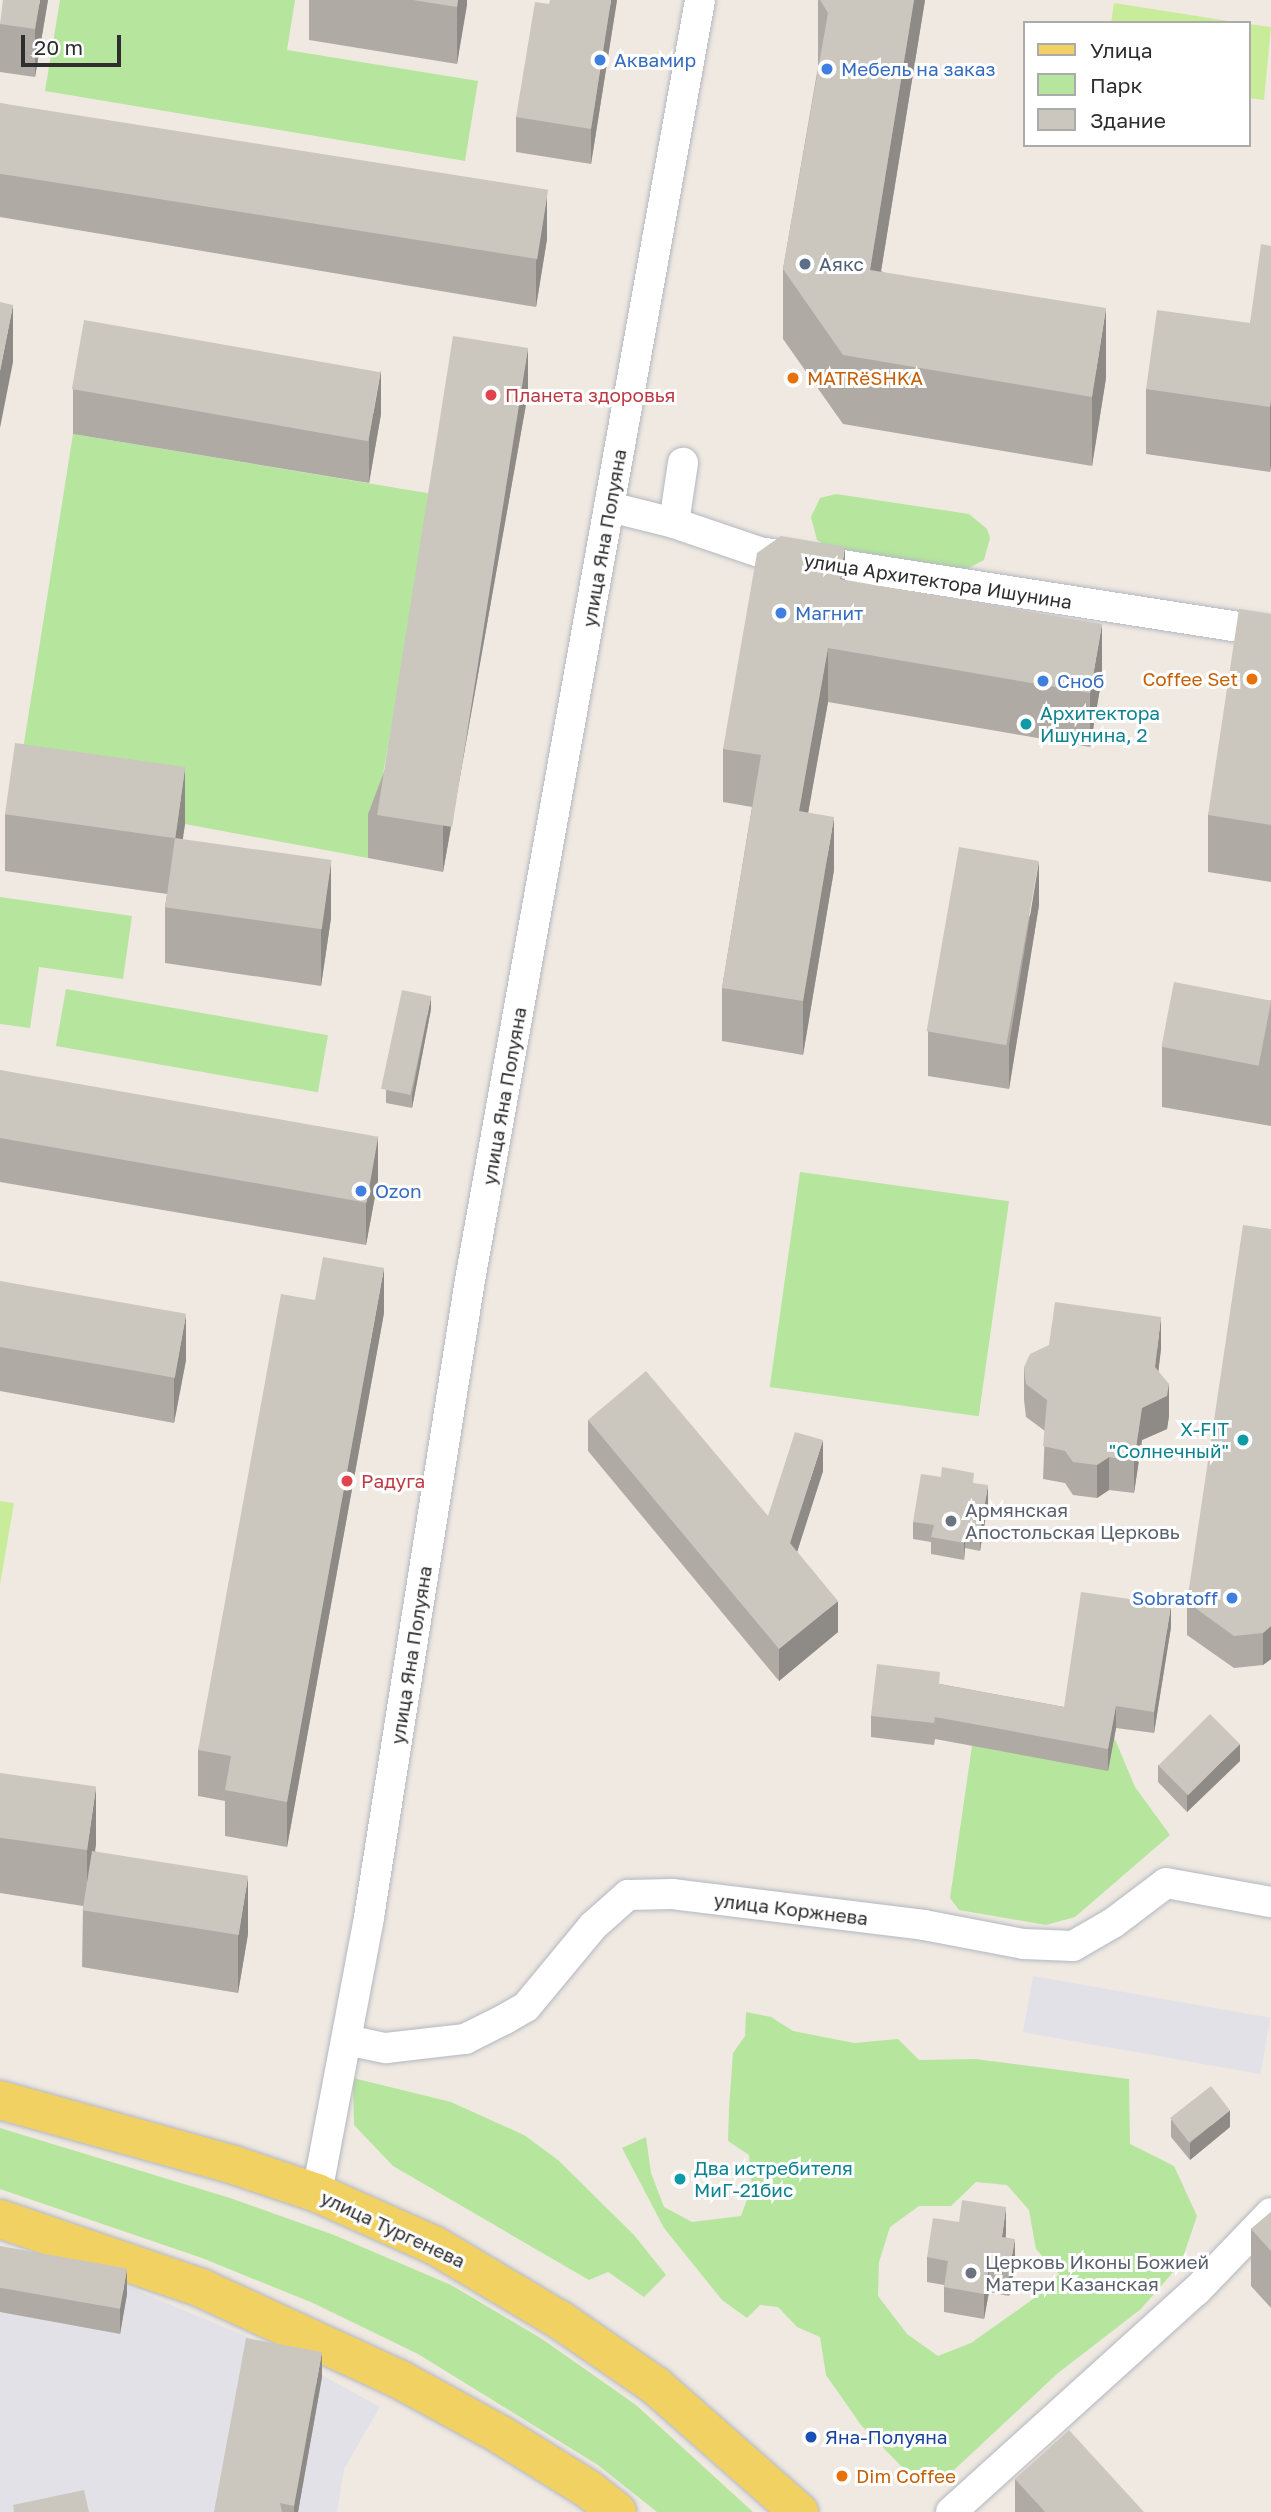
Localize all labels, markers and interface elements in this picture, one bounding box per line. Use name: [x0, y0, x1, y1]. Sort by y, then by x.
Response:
scale bar: [24, 21, 124, 65]
legend: [1023, 21, 1250, 147]
text: 20 m: [34, 34, 83, 60]
text: Улица: [1090, 37, 1153, 63]
place label: Аквамир: [614, 49, 696, 71]
marker: Аквамир: [592, 52, 608, 68]
place label: Мебель на заказ: [841, 58, 996, 80]
marker: Мебель на заказ: [819, 61, 835, 77]
text: Парк: [1090, 72, 1143, 98]
text: Здание: [1090, 107, 1166, 133]
place label: Аякс: [819, 253, 864, 275]
marker: Аякс: [797, 256, 813, 272]
place label: MATRёSHKA: [807, 367, 923, 389]
marker: MATRёSHKA: [785, 370, 801, 386]
place label: Планета здоровья: [505, 384, 675, 406]
marker: Планета здоровья: [483, 387, 499, 403]
street label: улица Яна Полуяна: [577, 447, 631, 629]
street label: улица Архитектора Ишунина: [802, 549, 1074, 613]
place label: Магнит: [795, 602, 863, 624]
marker: Магнит: [773, 605, 789, 621]
place label: Coffee Set: [1142, 668, 1238, 690]
place label: Сноб: [1057, 670, 1104, 692]
marker: Coffee Set: [1244, 671, 1260, 687]
marker: Сноб: [1035, 673, 1051, 689]
place label: Архитектора Ишунина, 2: [1040, 702, 1160, 746]
marker: Архитектора Ишунина, 2: [1018, 716, 1034, 732]
street label: улица Яна Полуяна: [477, 1005, 531, 1187]
place label: Ozon: [375, 1180, 422, 1202]
marker: Ozon: [353, 1183, 369, 1199]
place label: X-FIT "Солнечный": [1109, 1418, 1229, 1462]
marker: X-FIT "Солнечный": [1235, 1432, 1251, 1448]
place label: Радуга: [361, 1470, 425, 1492]
marker: Радуга: [339, 1473, 355, 1489]
place label: Армянская Апостольская Церковь: [965, 1499, 1180, 1543]
marker: Армянская Апостольская Церковь: [943, 1513, 959, 1529]
street label: улица Яна Полуяна: [386, 1564, 436, 1746]
place label: Sobratoff: [1132, 1587, 1218, 1609]
marker: Sobratoff: [1224, 1590, 1240, 1606]
street label: улица Коржнева: [713, 1888, 869, 1930]
place label: Два истребителя МиГ-21бис: [694, 2157, 853, 2201]
marker: Два истребителя МиГ-21бис: [672, 2171, 688, 2187]
street label: улица Тургенева: [317, 2186, 469, 2272]
place label: Церковь Иконы Божией Матери Казанская: [985, 2251, 1209, 2295]
marker: Церковь Иконы Божией Матери Казанская: [963, 2265, 979, 2281]
place label: Яна-Полуяна: [825, 2426, 948, 2448]
marker: Яна-Полуяна: [803, 2429, 819, 2445]
place label: Dim Coffee: [856, 2465, 956, 2487]
marker: Dim Coffee: [834, 2468, 850, 2484]

